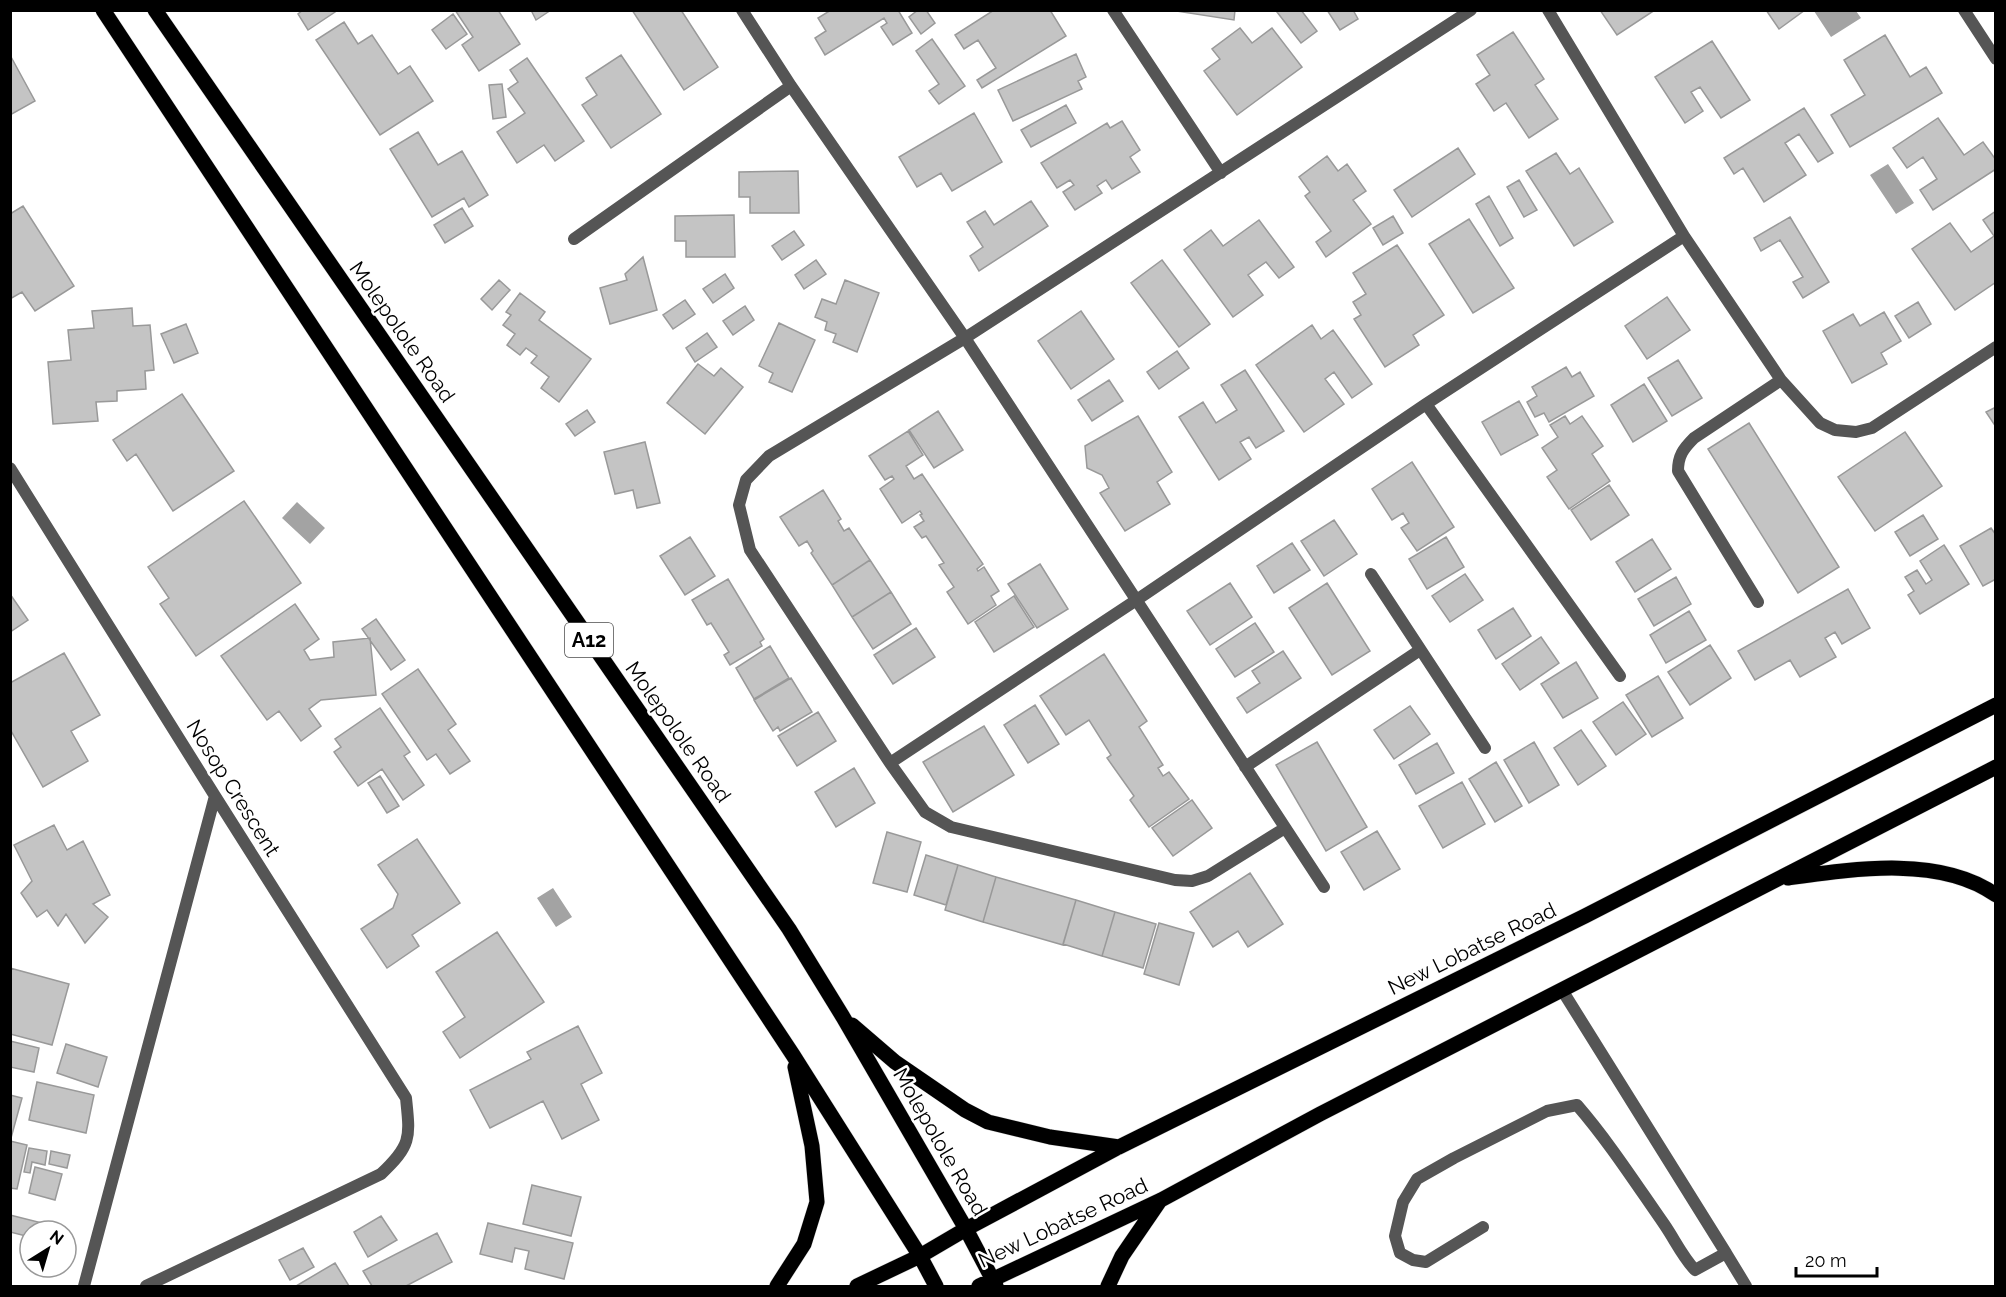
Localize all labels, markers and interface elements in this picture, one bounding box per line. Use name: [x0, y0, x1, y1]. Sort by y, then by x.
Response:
street label: Molepolole Road: [345, 256, 460, 407]
road number: A12: [565, 623, 613, 657]
street label: Molepolole Road: [621, 656, 736, 807]
street label: Nosop Crescent: [181, 715, 285, 861]
street label: New Lobatse Road: [1384, 897, 1560, 1000]
street label: Molepolole Road: [888, 1064, 993, 1220]
street label: New Lobatse Road: [974, 1172, 1151, 1273]
north arrow: [18, 1219, 78, 1279]
text: N: [46, 1226, 67, 1249]
scale bar: [1796, 1240, 1877, 1278]
text: 20 m: [1805, 1250, 1847, 1271]

